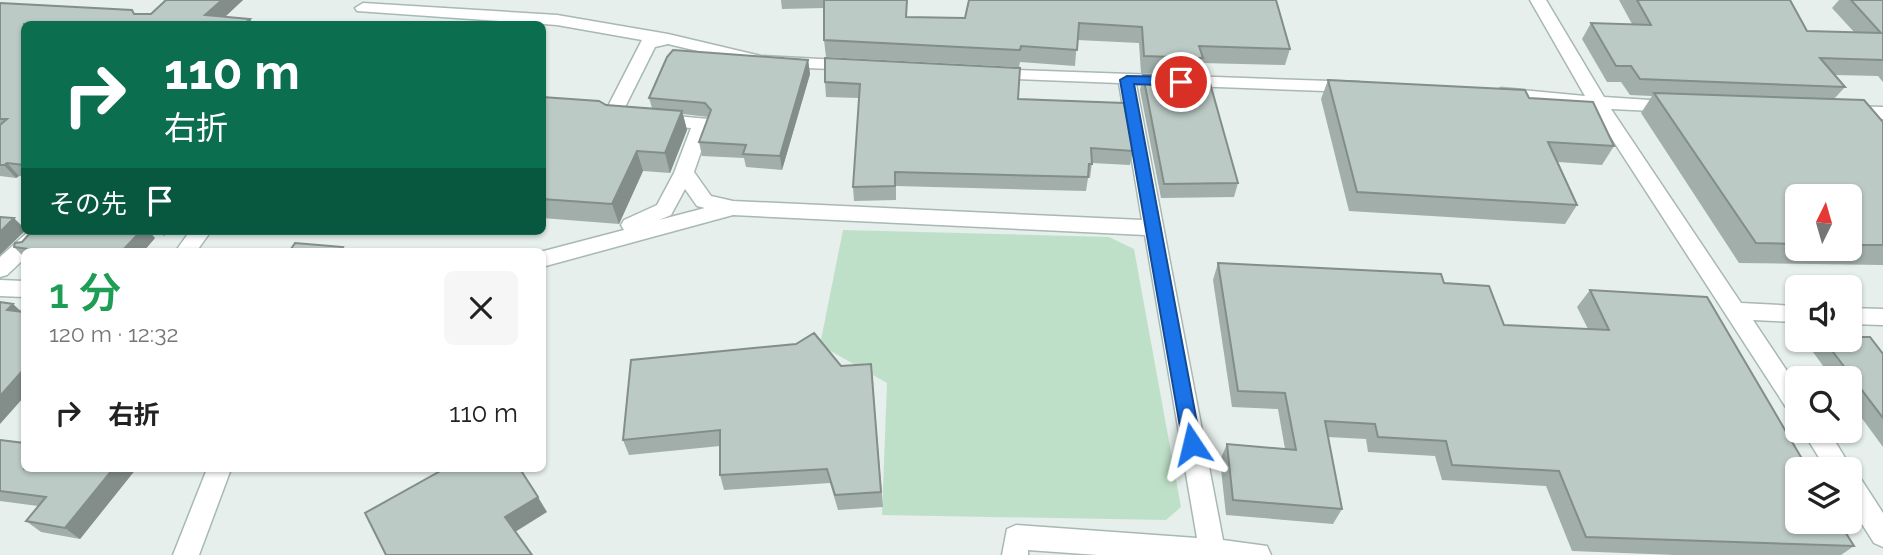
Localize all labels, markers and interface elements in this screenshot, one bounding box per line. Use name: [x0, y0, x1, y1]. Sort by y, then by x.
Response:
text: 110 m: [164, 43, 300, 100]
icon: right: [49, 49, 140, 140]
pin: [1151, 52, 1211, 112]
icon: arrive: [1162, 63, 1200, 101]
text: 右折: [164, 109, 228, 146]
icon: arrive: [141, 182, 179, 220]
north arrow: [1785, 184, 1862, 261]
map controls: [1785, 184, 1862, 534]
text: その先: [49, 189, 127, 219]
text: 1 分: [49, 269, 121, 318]
button: close: [444, 271, 518, 345]
button: sound: [1785, 275, 1862, 352]
text: 120 m · 12:32: [49, 320, 178, 347]
button: search: [1785, 366, 1862, 443]
icon: right: [49, 394, 87, 432]
text: 110 m: [449, 398, 518, 428]
text: 右折: [108, 400, 160, 430]
position arrow: [1155, 407, 1229, 481]
button: layers: [1785, 457, 1862, 534]

